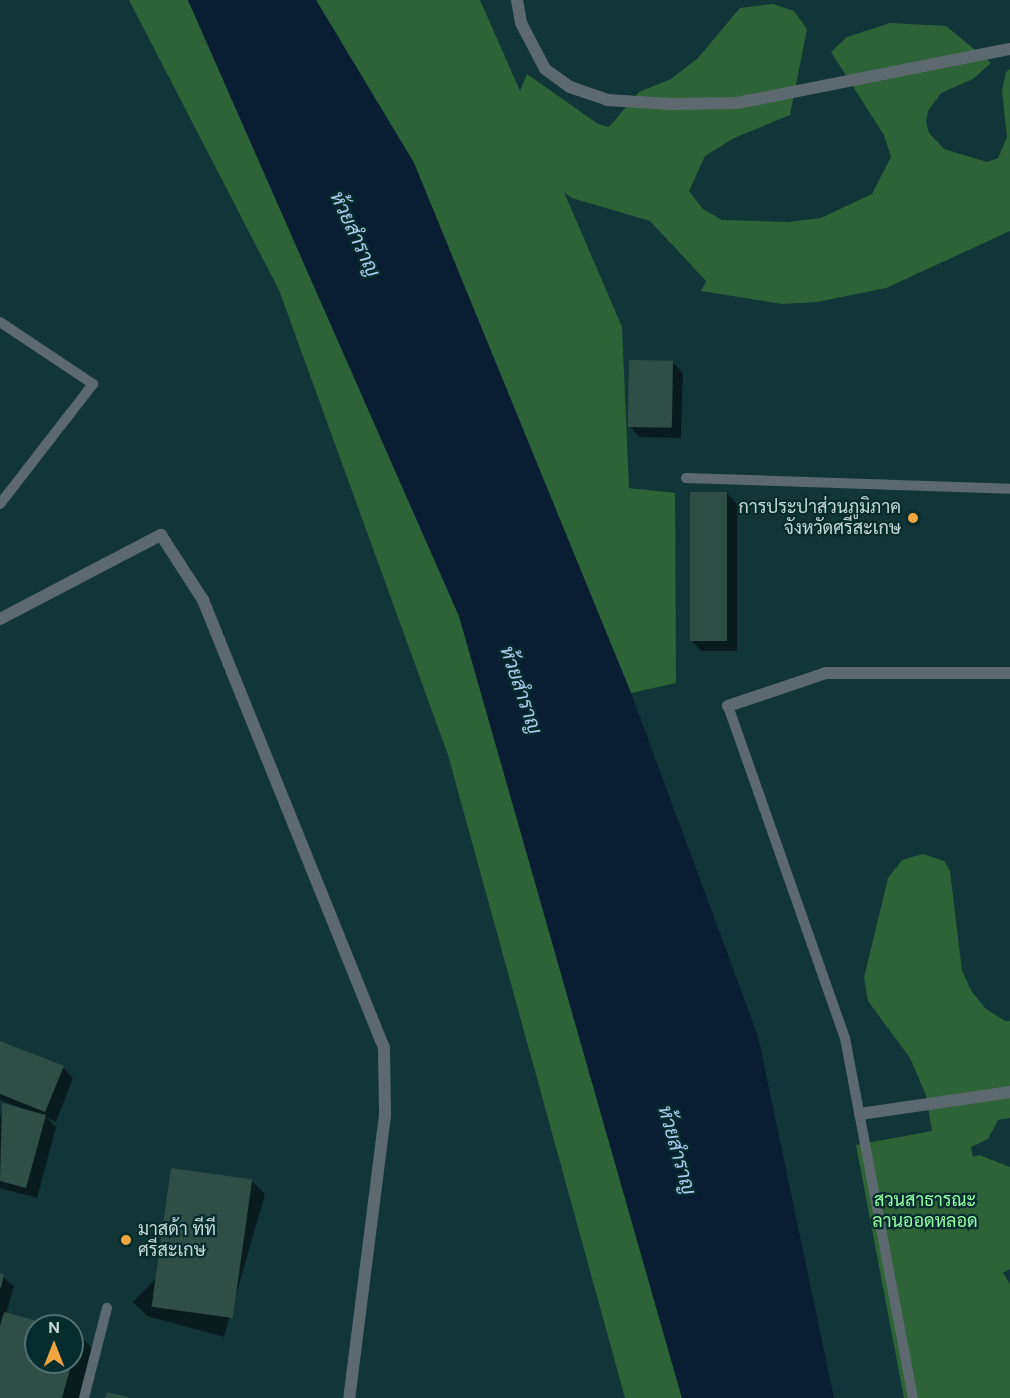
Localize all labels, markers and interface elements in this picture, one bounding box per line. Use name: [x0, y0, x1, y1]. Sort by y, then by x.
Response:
water label: ห้วยสำราญ: [325, 187, 385, 281]
place label: การประปาส่วนภูมิภาค จังหวัดศรีสะเกษ: [739, 497, 901, 540]
marker: การประปาส่วนภูมิภาค จังหวัดศรีสะเกษ: [906, 511, 920, 525]
water label: ห้วยสำราญ: [495, 643, 547, 737]
water label: ห้วยสำราญ: [653, 1103, 701, 1197]
park label: สวนสาธารณะ ลานออดหลอด: [872, 1190, 978, 1232]
place label: มาสด้า ทีที ศรีสะเกษ: [138, 1219, 216, 1262]
marker: มาสด้า ทีที ศรีสะเกษ: [119, 1233, 133, 1247]
north arrow: [24, 1314, 84, 1374]
text: N: [48, 1317, 60, 1338]

